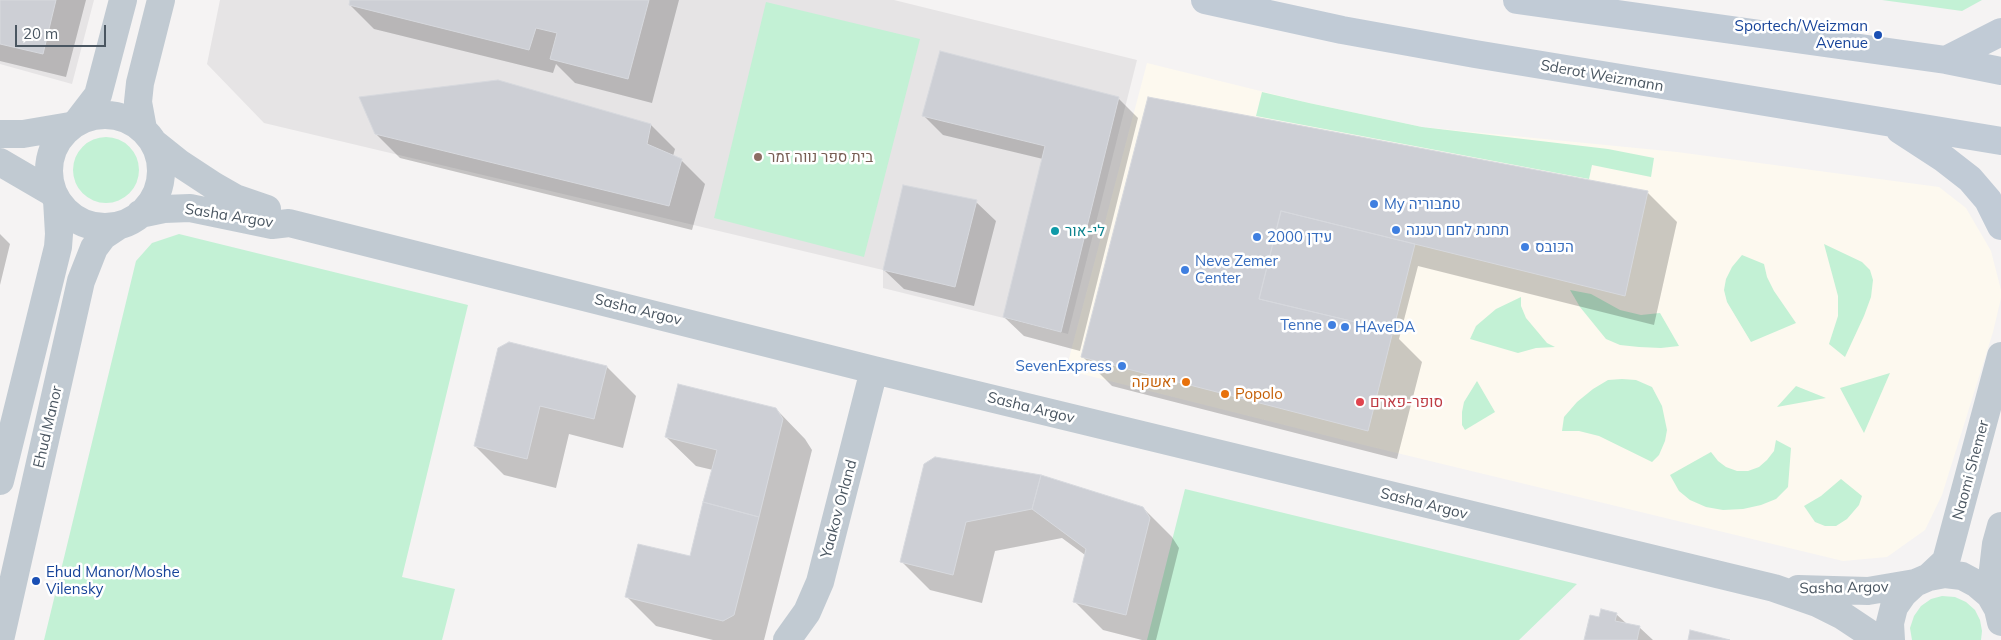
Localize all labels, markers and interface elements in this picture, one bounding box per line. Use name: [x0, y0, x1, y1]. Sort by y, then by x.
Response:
scale bar: [18, 15, 109, 47]
place label: Sportech/Weizman Avenue: [1735, 17, 1868, 52]
text: 20 m: [23, 24, 58, 43]
marker: Sportech/Weizman Avenue: [1872, 29, 1884, 41]
street label: Sderot Weizmann: [1539, 56, 1665, 96]
place label: בית ספר נווה זמר: [768, 148, 873, 166]
marker: בית ספר נווה זמר: [752, 151, 764, 163]
place label: My טמבוריה: [1384, 195, 1461, 213]
marker: My טמבוריה: [1368, 198, 1380, 210]
street label: Sasha Argov: [183, 200, 275, 232]
place label: תחנת לחם רעננה: [1406, 221, 1509, 239]
place label: לי-אור: [1065, 222, 1105, 240]
marker: תחנת לחם רעננה: [1390, 224, 1402, 236]
marker: לי-אור: [1049, 225, 1061, 237]
place label: עידן 2000: [1267, 228, 1332, 246]
marker: עידן 2000: [1251, 231, 1263, 243]
place label: הכובס: [1535, 238, 1574, 256]
marker: הכובס: [1519, 241, 1531, 253]
place label: Neve Zemer Center: [1195, 252, 1278, 287]
marker: Neve Zemer Center: [1179, 264, 1191, 276]
street label: Sasha Argov: [592, 290, 684, 330]
place label: Tenne: [1280, 316, 1322, 334]
place label: HAveDA: [1355, 318, 1415, 336]
marker: Tenne: [1326, 319, 1338, 331]
marker: HAveDA: [1339, 321, 1351, 333]
place label: SevenExpress: [1016, 357, 1112, 375]
marker: SevenExpress: [1116, 360, 1128, 372]
place label: יאשקה: [1132, 373, 1176, 391]
marker: יאשקה: [1180, 376, 1192, 388]
street label: Ehud Manor: [30, 384, 66, 470]
place label: Popolo: [1235, 385, 1283, 403]
street label: Sasha Argov: [985, 388, 1077, 428]
marker: Popolo: [1219, 388, 1231, 400]
place label: סופר-פארם: [1370, 393, 1443, 411]
marker: סופר-פארם: [1354, 396, 1366, 408]
street label: Naomi Shemer: [1949, 418, 1993, 522]
street label: Yaakov Orland: [817, 458, 861, 560]
street label: Sasha Argov: [1378, 484, 1470, 524]
place label: Ehud Manor/Moshe Vilensky: [46, 563, 180, 598]
marker: Ehud Manor/Moshe Vilensky: [30, 575, 42, 587]
street label: Sasha Argov: [1799, 578, 1889, 598]

